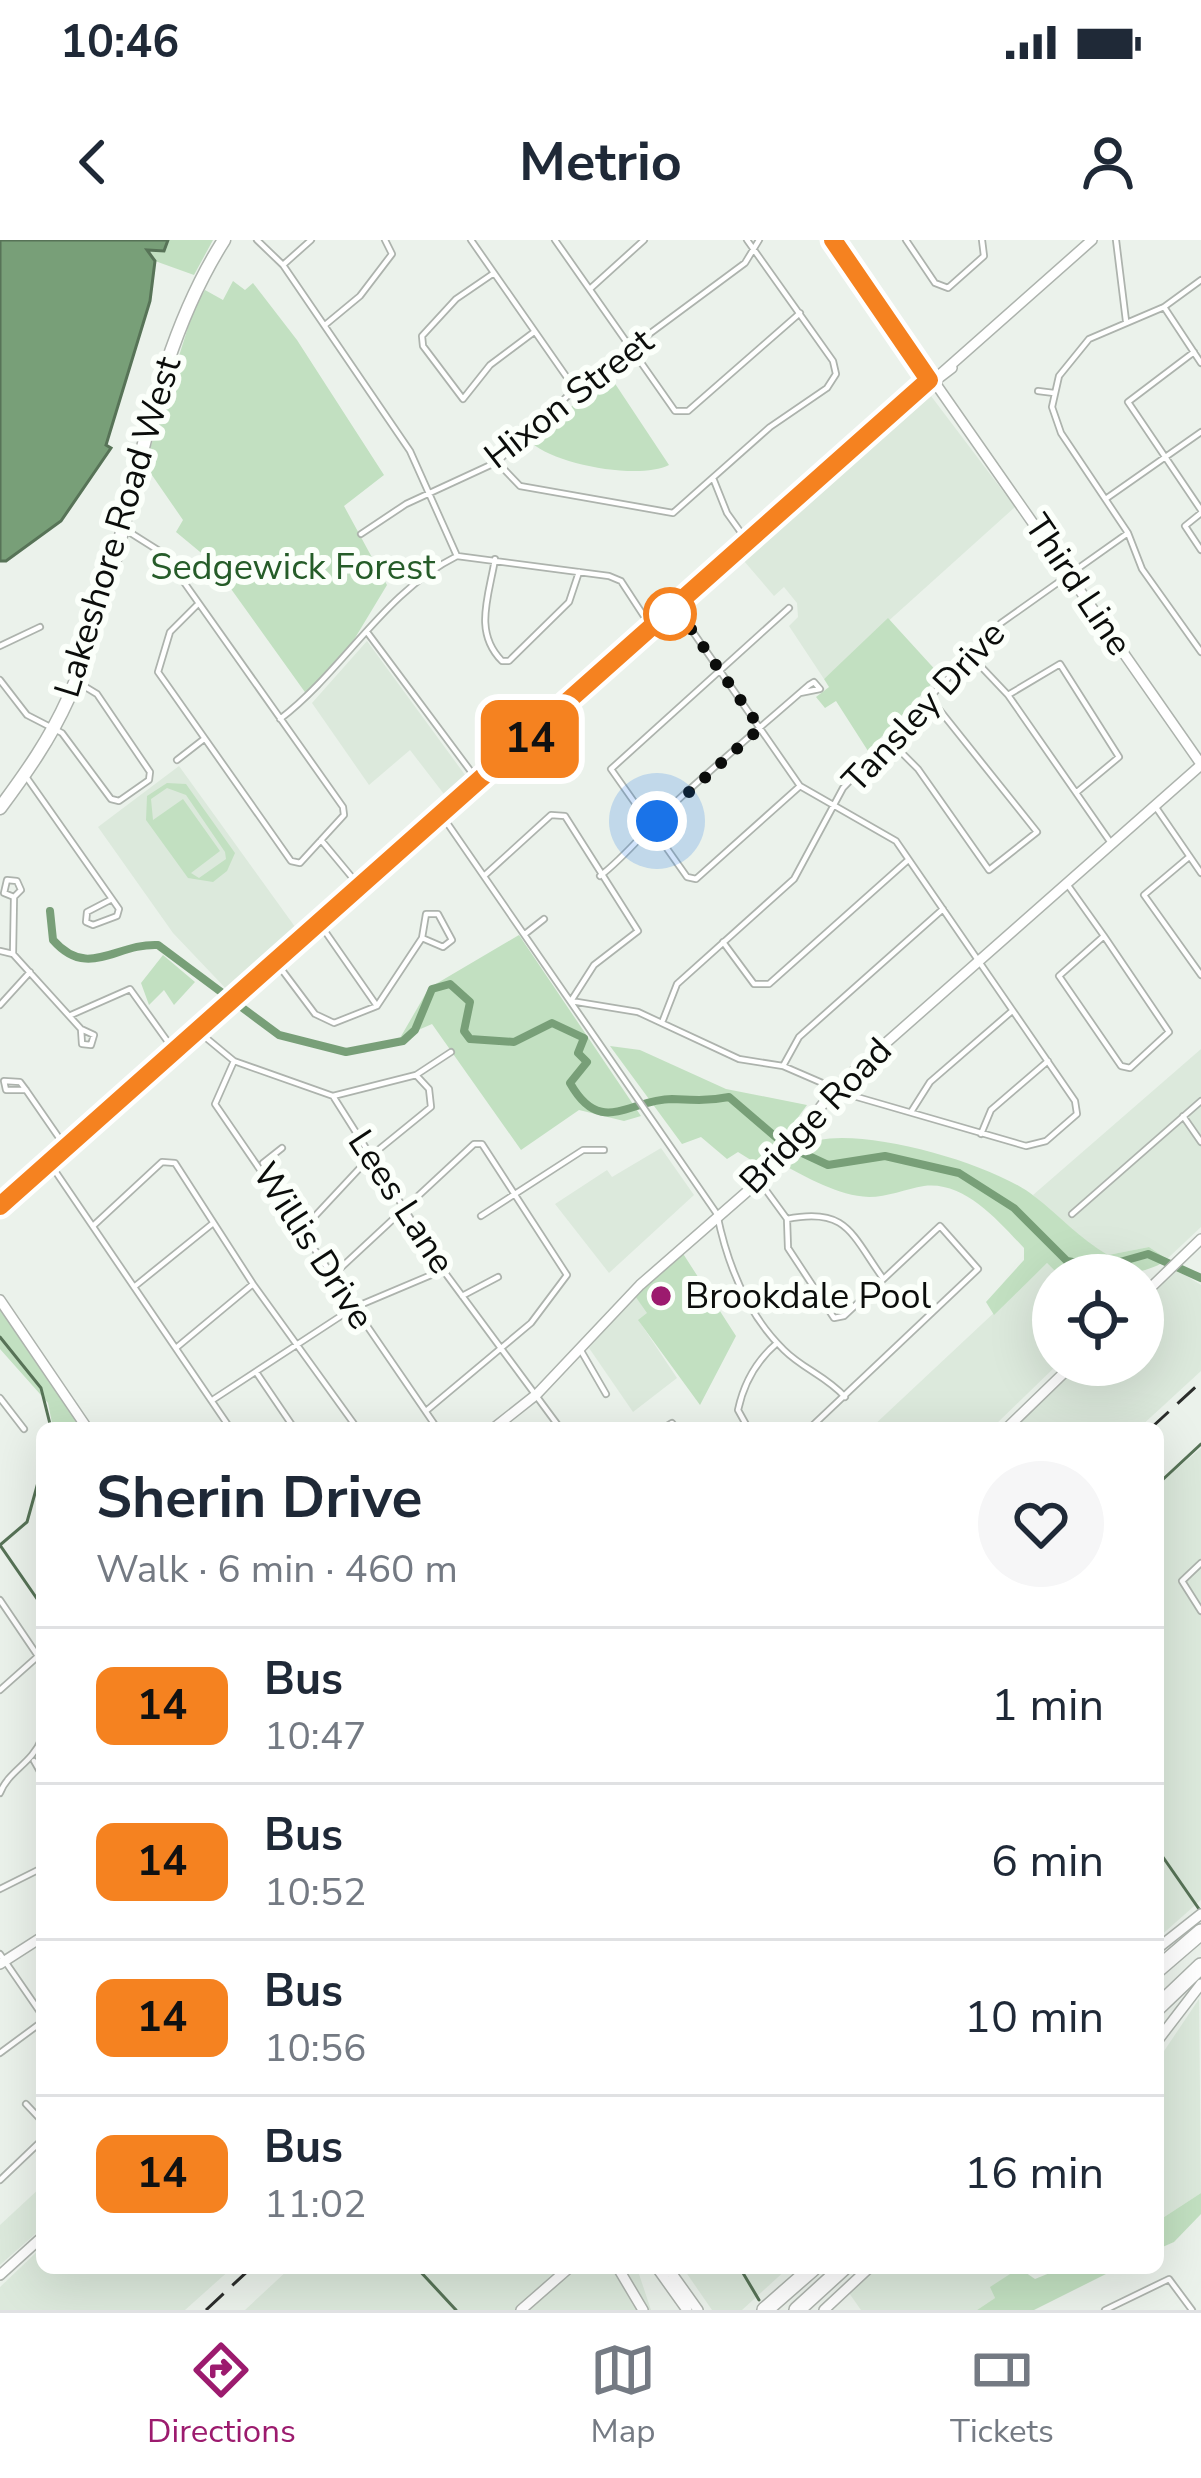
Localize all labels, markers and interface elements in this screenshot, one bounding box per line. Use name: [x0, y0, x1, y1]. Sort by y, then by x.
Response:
text: 10:46: [60, 12, 179, 73]
text: Metrio: [519, 125, 682, 199]
icon: back: [60, 129, 126, 195]
icon: person: [1075, 129, 1141, 195]
street label: Hixon Street: [474, 317, 664, 481]
street label: Lakeshore Road West: [43, 350, 193, 703]
street label: Third Line: [1013, 505, 1143, 665]
park label: Sedgewick Forest: [150, 543, 436, 592]
unlabelled marker: [645, 589, 695, 639]
street label: Tansley Drive: [832, 610, 1016, 804]
line badge: 14: [476, 700, 584, 778]
text: 14: [505, 710, 555, 767]
your location: [627, 791, 687, 851]
street label: Bridge Road: [729, 1027, 903, 1205]
street label: Lees Lane: [336, 1121, 466, 1283]
street label: Willis Drive: [241, 1153, 385, 1339]
map controls: [1032, 1254, 1164, 1386]
button: locate: [1032, 1254, 1164, 1386]
place label: Brookdale Pool: [685, 1272, 932, 1321]
marker: Brookdale Pool: [648, 1283, 674, 1309]
text: Sherin Drive: [96, 1459, 423, 1537]
button: heart: [978, 1461, 1104, 1587]
text: Walk · 6 min · 460 m: [96, 1543, 458, 1596]
text: Bus: [264, 1649, 343, 1710]
text: 1 min: [991, 1675, 1104, 1736]
text: 14: [137, 1677, 187, 1734]
text: 10:47: [264, 1710, 367, 1763]
text: Bus: [264, 1805, 343, 1866]
text: 6 min: [991, 1831, 1104, 1892]
text: 14: [137, 1833, 187, 1890]
text: 10:52: [264, 1866, 367, 1919]
text: Bus: [264, 1961, 343, 2022]
text: 10 min: [964, 1987, 1104, 2048]
text: 14: [137, 1989, 187, 2046]
text: 10:56: [264, 2022, 367, 2075]
text: Bus: [264, 2117, 343, 2178]
text: 16 min: [964, 2143, 1104, 2204]
text: 14: [137, 2145, 187, 2202]
text: 11:02: [264, 2178, 367, 2231]
tab: Directions: [147, 2337, 296, 2454]
tab: Map: [590, 2337, 656, 2454]
tab: Tickets: [950, 2337, 1054, 2454]

